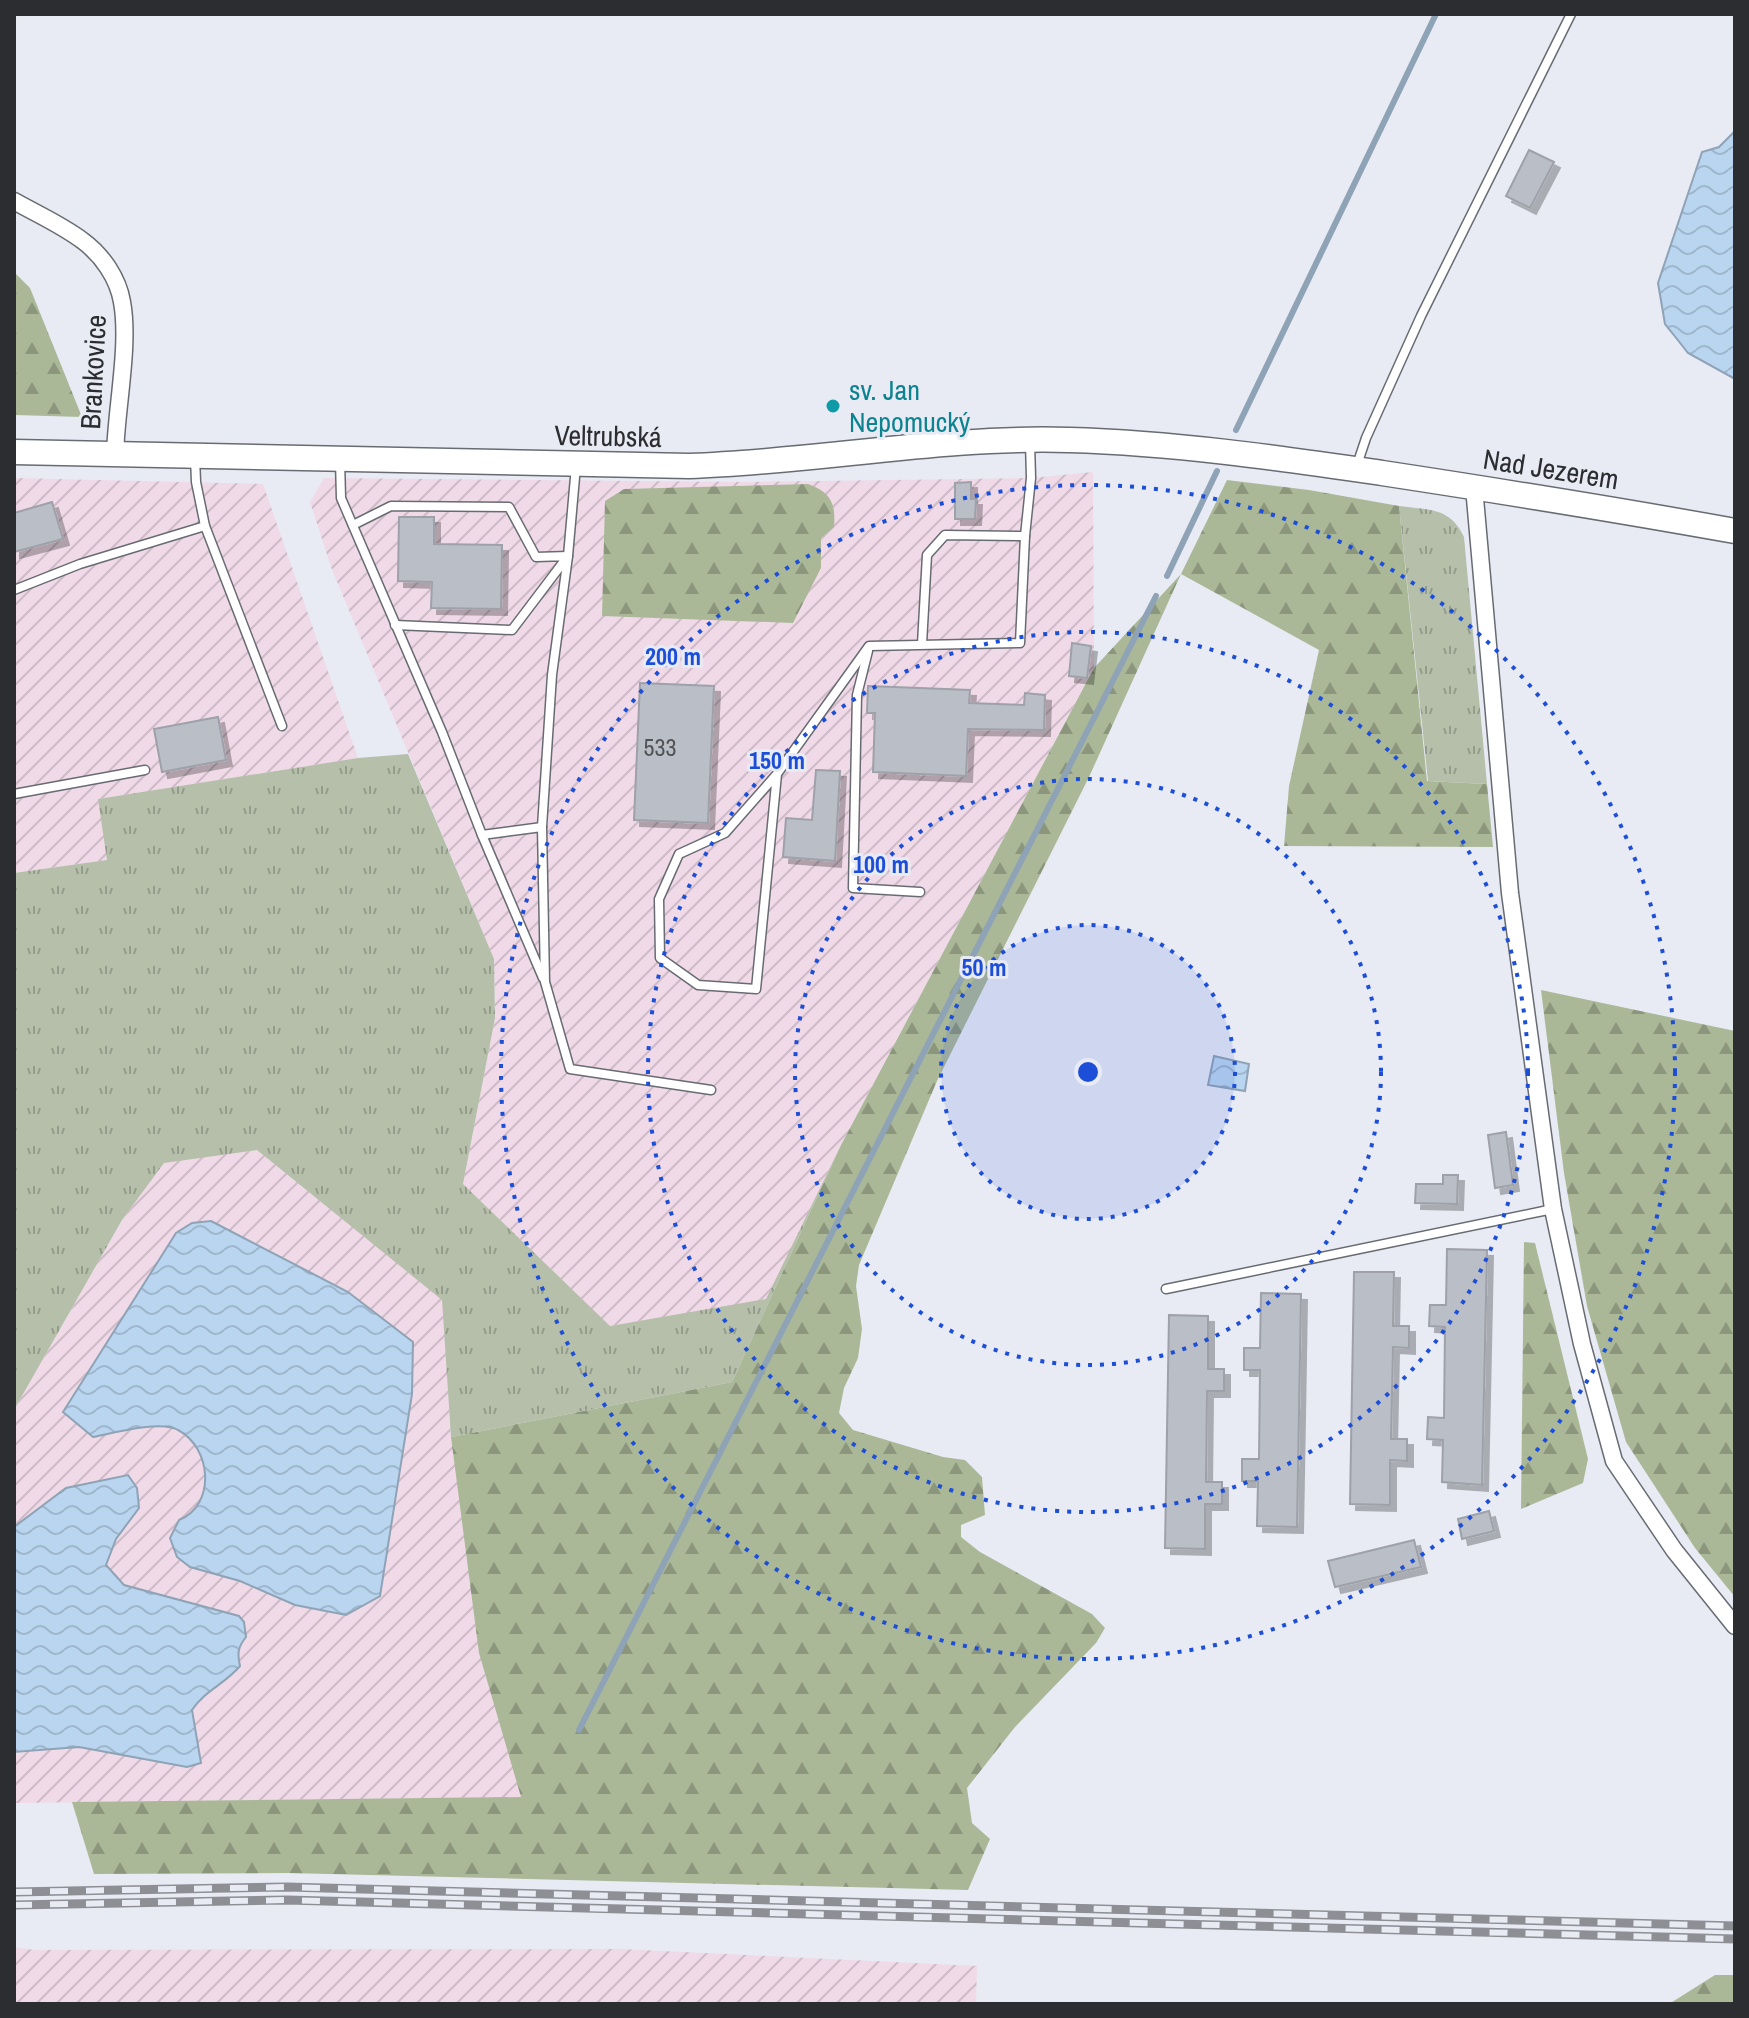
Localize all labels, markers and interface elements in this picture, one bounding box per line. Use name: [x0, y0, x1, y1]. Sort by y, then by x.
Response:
street label: Brankovice: [71, 314, 115, 430]
place label: sv. Jan Nepomucký: [849, 371, 971, 441]
marker: sv. Jan Nepomucký: [824, 397, 842, 415]
street label: Veltrubská: [554, 416, 662, 456]
street label: Nad Jezerem: [1481, 440, 1621, 498]
text: 200 m: [645, 640, 701, 672]
house number: 533: [644, 731, 676, 763]
text: 150 m: [749, 744, 805, 776]
text: 100 m: [853, 848, 909, 880]
text: 50 m: [962, 951, 1006, 983]
centre of rings: [1074, 1058, 1102, 1086]

